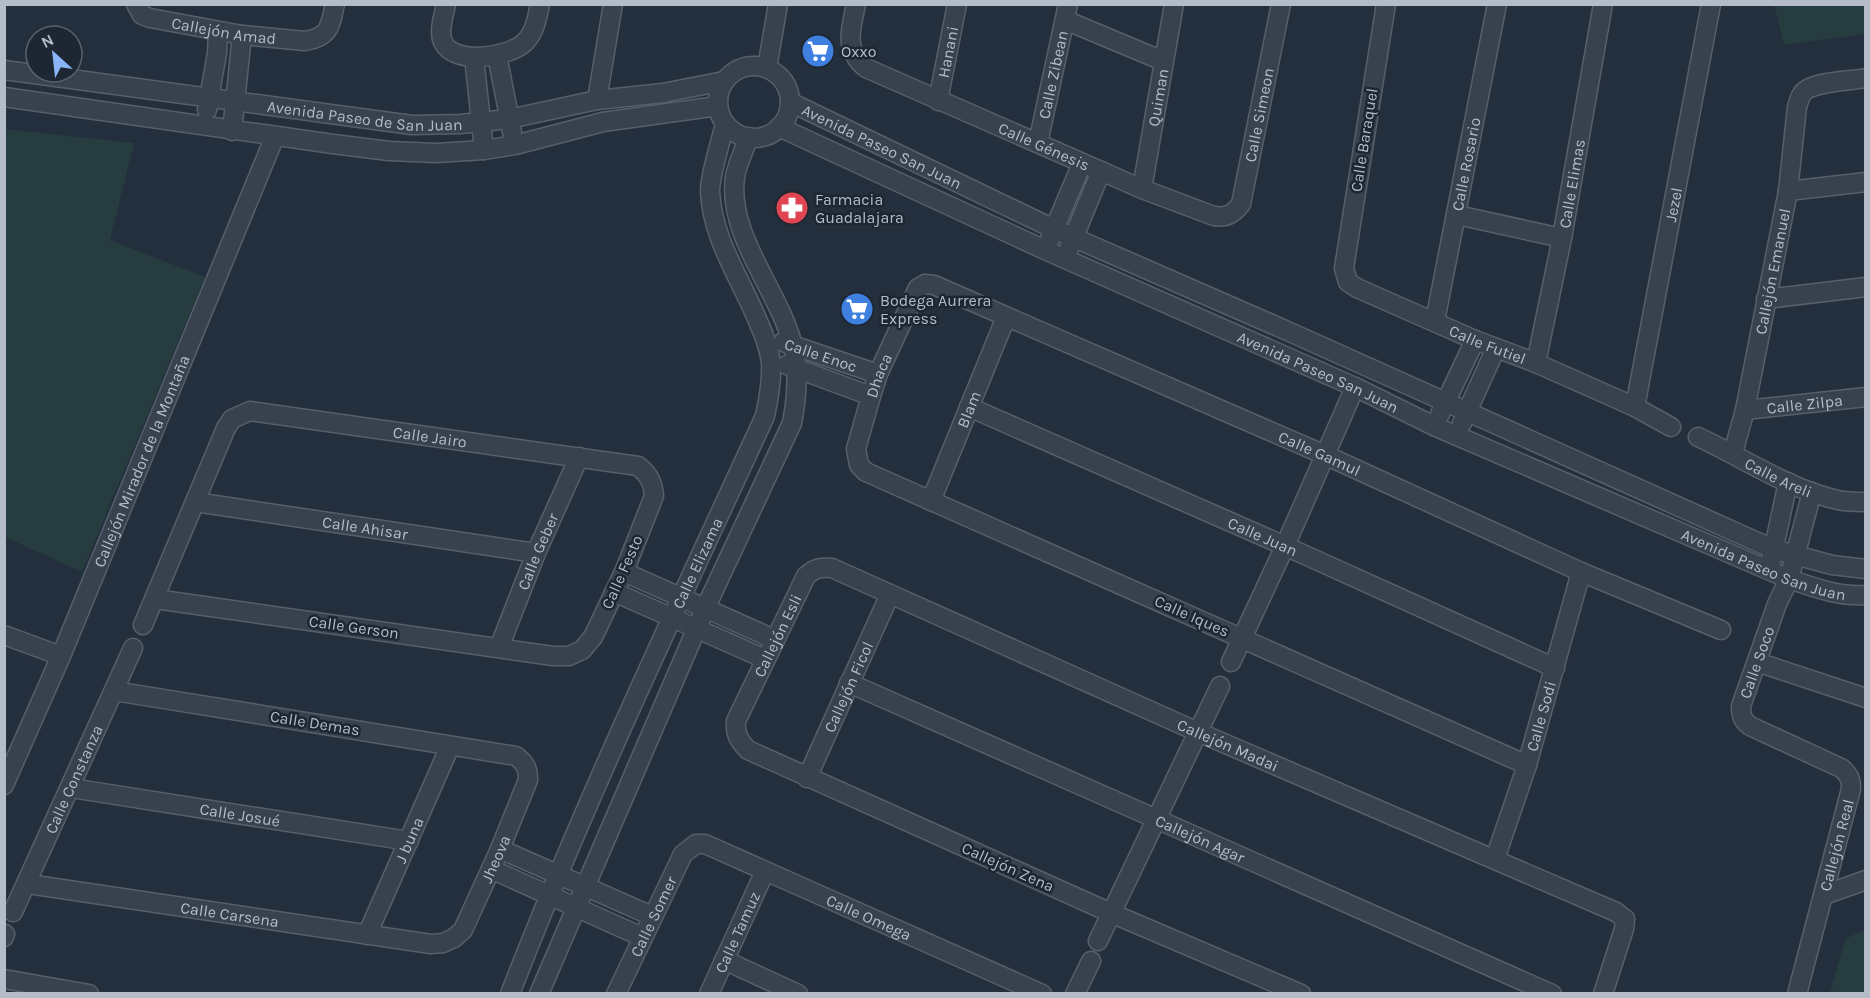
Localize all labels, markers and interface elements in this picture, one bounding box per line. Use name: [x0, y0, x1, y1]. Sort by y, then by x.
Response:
street label: Callejón Amad: [170, 13, 277, 48]
north arrow: [24, 24, 84, 84]
street label: Hanani: [933, 24, 962, 79]
street label: Calle Zibean: [1034, 29, 1072, 121]
text: N: [38, 30, 57, 52]
supermarket icon: Oxxo: [800, 33, 836, 69]
place label: Oxxo: [841, 42, 876, 61]
street label: Calle Simeon: [1240, 66, 1278, 164]
street label: Quiman: [1144, 67, 1172, 128]
street label: Calle Baraquel: [1346, 87, 1382, 193]
street label: Avenida Paseo de San Juan: [266, 96, 463, 135]
street label: Avenida Paseo San Juan: [799, 100, 965, 193]
street label: Calle Rosario: [1447, 116, 1484, 212]
street label: Calle Génesis: [996, 118, 1093, 174]
street label: Calle Elimas: [1554, 137, 1589, 230]
street label: Jezel: [1661, 186, 1686, 224]
pharmacy icon: Farmacia Guadalajara: [774, 190, 810, 226]
place label: Farmacia Guadalajara: [815, 190, 904, 227]
street label: Callejón Emanuel: [1751, 207, 1794, 336]
supermarket icon: Bodega Aurrera Express: [839, 291, 875, 327]
place label: Bodega Aurrera Express: [880, 291, 991, 328]
street label: Calle Futiel: [1446, 320, 1529, 368]
street label: Avenida Paseo San Juan: [1234, 327, 1402, 417]
street label: Calle Enoc: [782, 334, 860, 376]
street label: Dhaca: [862, 350, 896, 400]
street label: Callejón Mirador de la Montaña: [89, 352, 193, 570]
street label: Blam: [952, 388, 984, 431]
street label: Calle Zilpa: [1766, 390, 1844, 417]
street label: Calle Jairo: [392, 422, 468, 451]
street label: Calle Gamul: [1276, 426, 1364, 480]
street label: Calle Areli: [1742, 453, 1815, 501]
street label: Calle Geber: [513, 510, 562, 593]
street label: Calle Ahisar: [321, 512, 409, 543]
street label: Calle Juan: [1225, 513, 1301, 560]
street label: Calle Elizama: [668, 514, 726, 611]
street label: Avenida Paseo San Juan: [1679, 524, 1847, 604]
street label: Calle Festo: [597, 532, 647, 612]
street label: Callejón Esli: [749, 591, 805, 680]
street label: Calle Iques: [1152, 591, 1232, 641]
street label: Calle Gerson: [308, 611, 400, 643]
street label: Calle Soco: [1735, 624, 1778, 701]
street label: Callejón Ficol: [819, 638, 877, 735]
street label: Calle Sodi: [1522, 679, 1560, 754]
street label: Calle Demas: [269, 707, 361, 739]
street label: Callejón Madai: [1174, 714, 1282, 775]
street label: Calle Constanza: [41, 722, 106, 836]
street label: Callejón Real: [1815, 797, 1857, 893]
street label: Calle Josué: [198, 799, 282, 830]
street label: Callejón Agar: [1152, 810, 1248, 867]
street label: J buna: [390, 814, 427, 866]
street label: Jheova: [477, 832, 514, 885]
street label: Callejón Zena: [959, 838, 1057, 896]
street label: Calle Somer: [626, 873, 681, 960]
street label: Calle Tamuz: [710, 888, 764, 976]
street label: Calle Omega: [823, 890, 914, 944]
street label: Calle Carsena: [179, 897, 280, 931]

